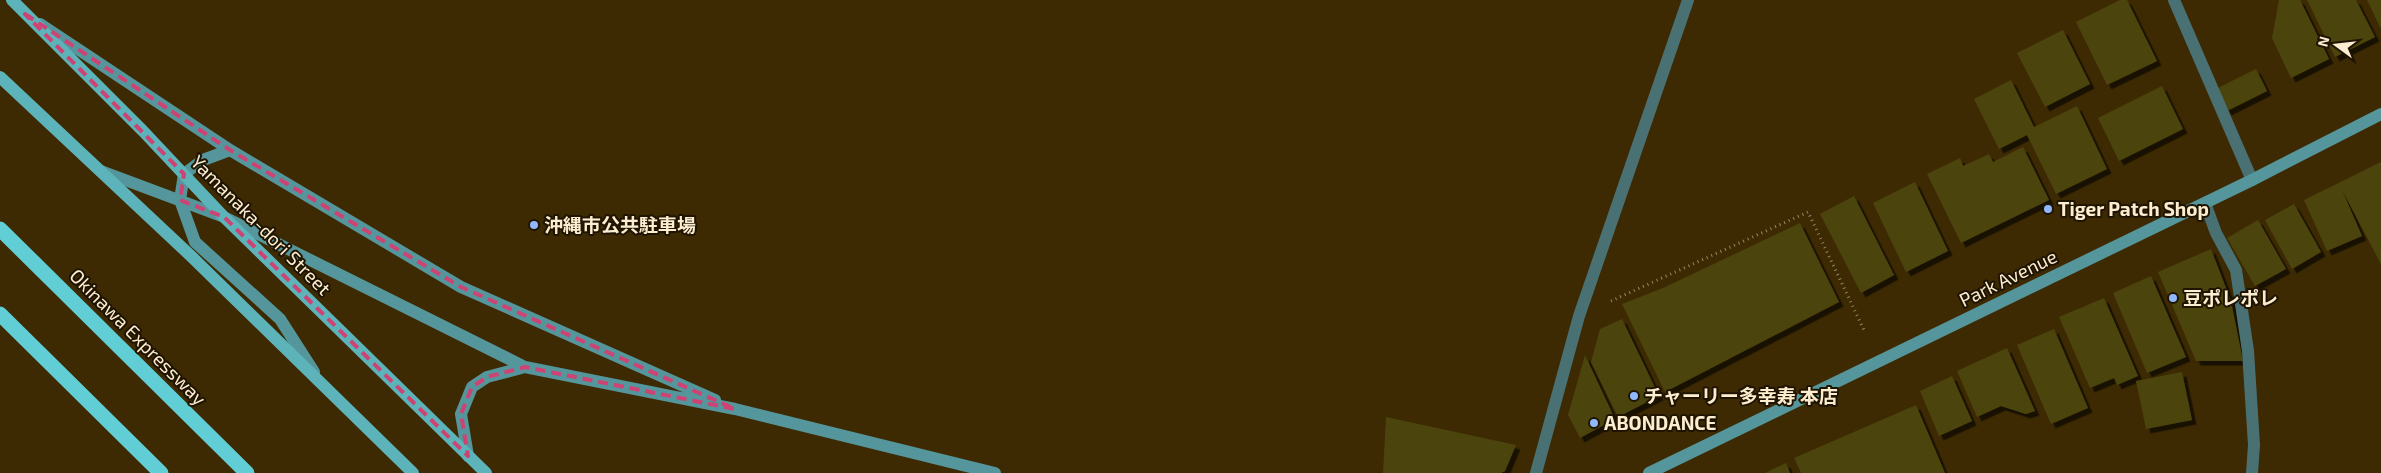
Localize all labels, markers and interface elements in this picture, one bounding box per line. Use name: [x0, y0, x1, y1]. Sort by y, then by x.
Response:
north arrow: [2311, 20, 2361, 70]
text: N: [2313, 34, 2332, 49]
street label: Yamanaka-dori Street: [187, 150, 336, 299]
place label: Tiger Patch Shop: [2058, 197, 2209, 220]
marker: Tiger Patch Shop: [2042, 203, 2054, 215]
place label: 沖縄市公共駐車場: [544, 213, 696, 236]
marker: 沖縄市公共駐車場: [528, 219, 540, 231]
street label: Park Avenue: [1955, 244, 2061, 311]
street label: Okinawa Expressway: [65, 264, 211, 410]
place label: 豆ポレポレ: [2183, 286, 2278, 309]
marker: 豆ポレポレ: [2167, 292, 2179, 304]
place label: チャーリー多幸寿 本店: [1644, 384, 1838, 407]
marker: チャーリー多幸寿 本店: [1628, 390, 1640, 402]
place label: ABONDANCE: [1604, 411, 1717, 434]
marker: ABONDANCE: [1588, 417, 1600, 429]

